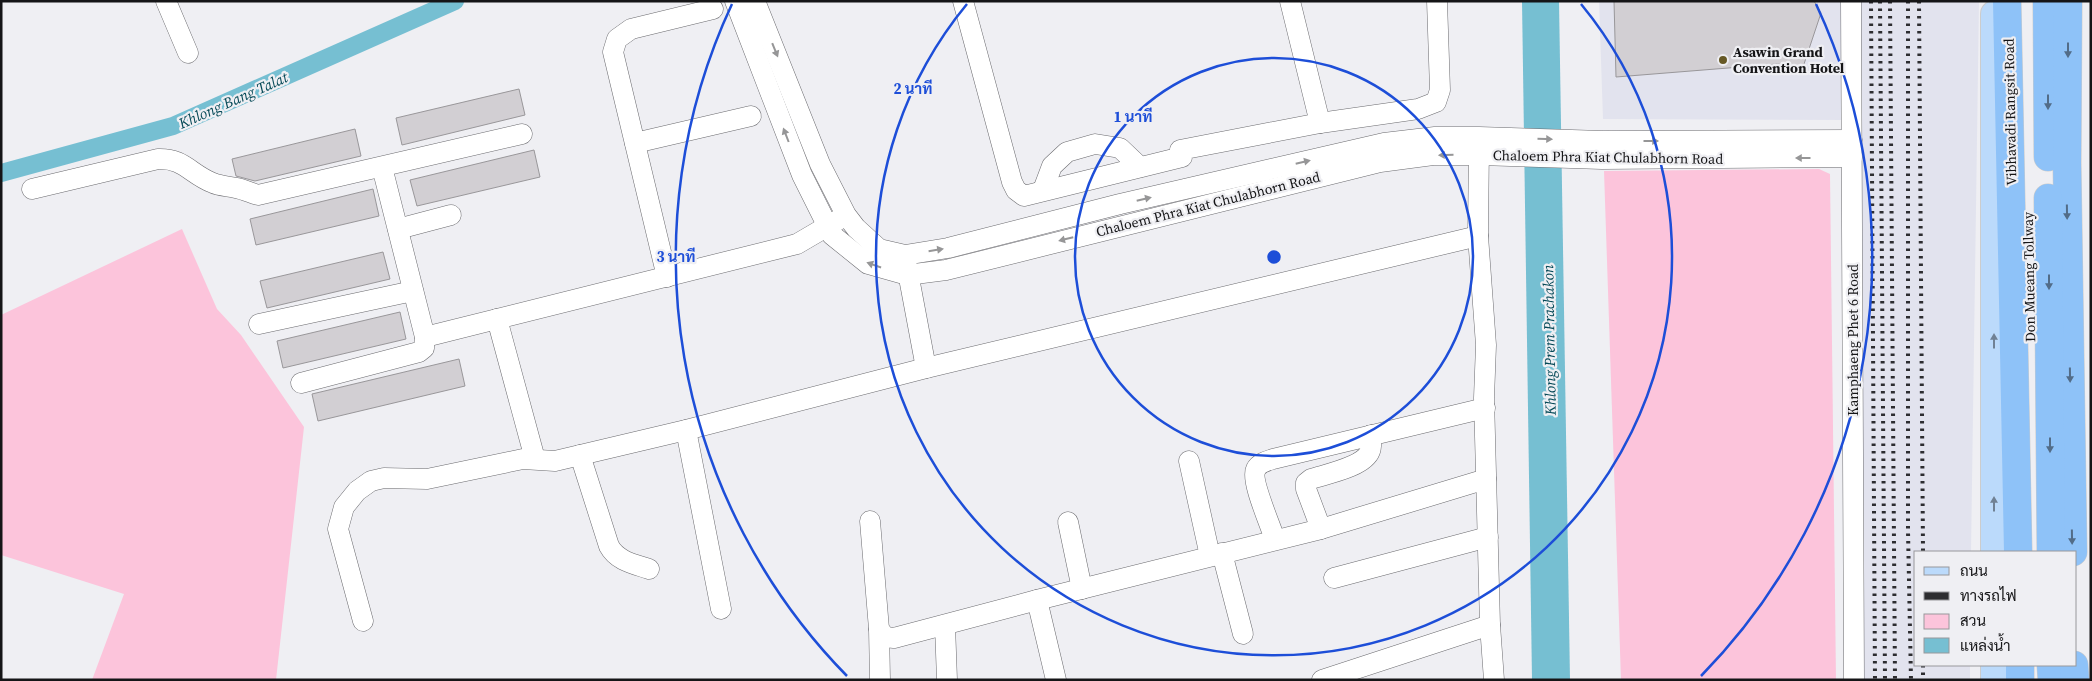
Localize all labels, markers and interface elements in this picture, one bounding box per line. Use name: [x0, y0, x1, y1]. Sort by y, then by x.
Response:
street label: Vibhavadi Rangsit Road: [1999, 38, 2021, 186]
place label: Asawin Grand Convention Hotel: [1733, 42, 1845, 78]
one-way arrow: [2063, 42, 2071, 58]
one-way arrow: [771, 43, 779, 57]
marker: Asawin Grand Convention Hotel: [1717, 54, 1729, 66]
water label: Khlong Bang Talat: [174, 66, 292, 134]
text: 2 นาที: [894, 78, 933, 99]
one-way arrow: [2044, 95, 2052, 111]
text: 1 นาที: [1114, 106, 1153, 127]
one-way arrow: [782, 128, 790, 142]
one-way arrow: [1537, 135, 1553, 143]
one-way arrow: [1644, 137, 1660, 145]
street label: Chaloem Phra Kiat Chulabhorn Road: [1493, 145, 1723, 169]
one-way arrow: [1438, 151, 1454, 159]
one-way arrow: [1795, 154, 1811, 162]
one-way arrow: [1295, 158, 1310, 166]
street label: Chaloem Phra Kiat Chulabhorn Road: [1094, 166, 1322, 242]
one-way arrow: [1137, 195, 1152, 203]
one-way arrow: [2064, 205, 2072, 221]
street label: Don Mueang Tollway: [2018, 211, 2040, 342]
one-way arrow: [1059, 235, 1074, 243]
text: 3 นาที: [657, 246, 696, 267]
one-way arrow: [928, 246, 944, 254]
centre of rings: [1265, 248, 1283, 266]
one-way arrow: [867, 261, 882, 269]
water label: Khlong Prem Prachakon: [1537, 264, 1561, 417]
street label: Kamphaeng Phet 6 Road: [1843, 264, 1863, 416]
one-way arrow: [2045, 275, 2053, 291]
one-way arrow: [1990, 333, 1998, 349]
one-way arrow: [2066, 367, 2074, 383]
one-way arrow: [2046, 437, 2054, 453]
one-way arrow: [1990, 495, 1998, 511]
one-way arrow: [2068, 530, 2076, 546]
legend: [1914, 551, 2077, 666]
text: ถนน: [1960, 560, 1988, 581]
text: ทางรถไฟ: [1960, 585, 2017, 606]
text: สวน: [1960, 610, 1986, 631]
text: แหล่งน้ำ: [1960, 633, 2011, 656]

